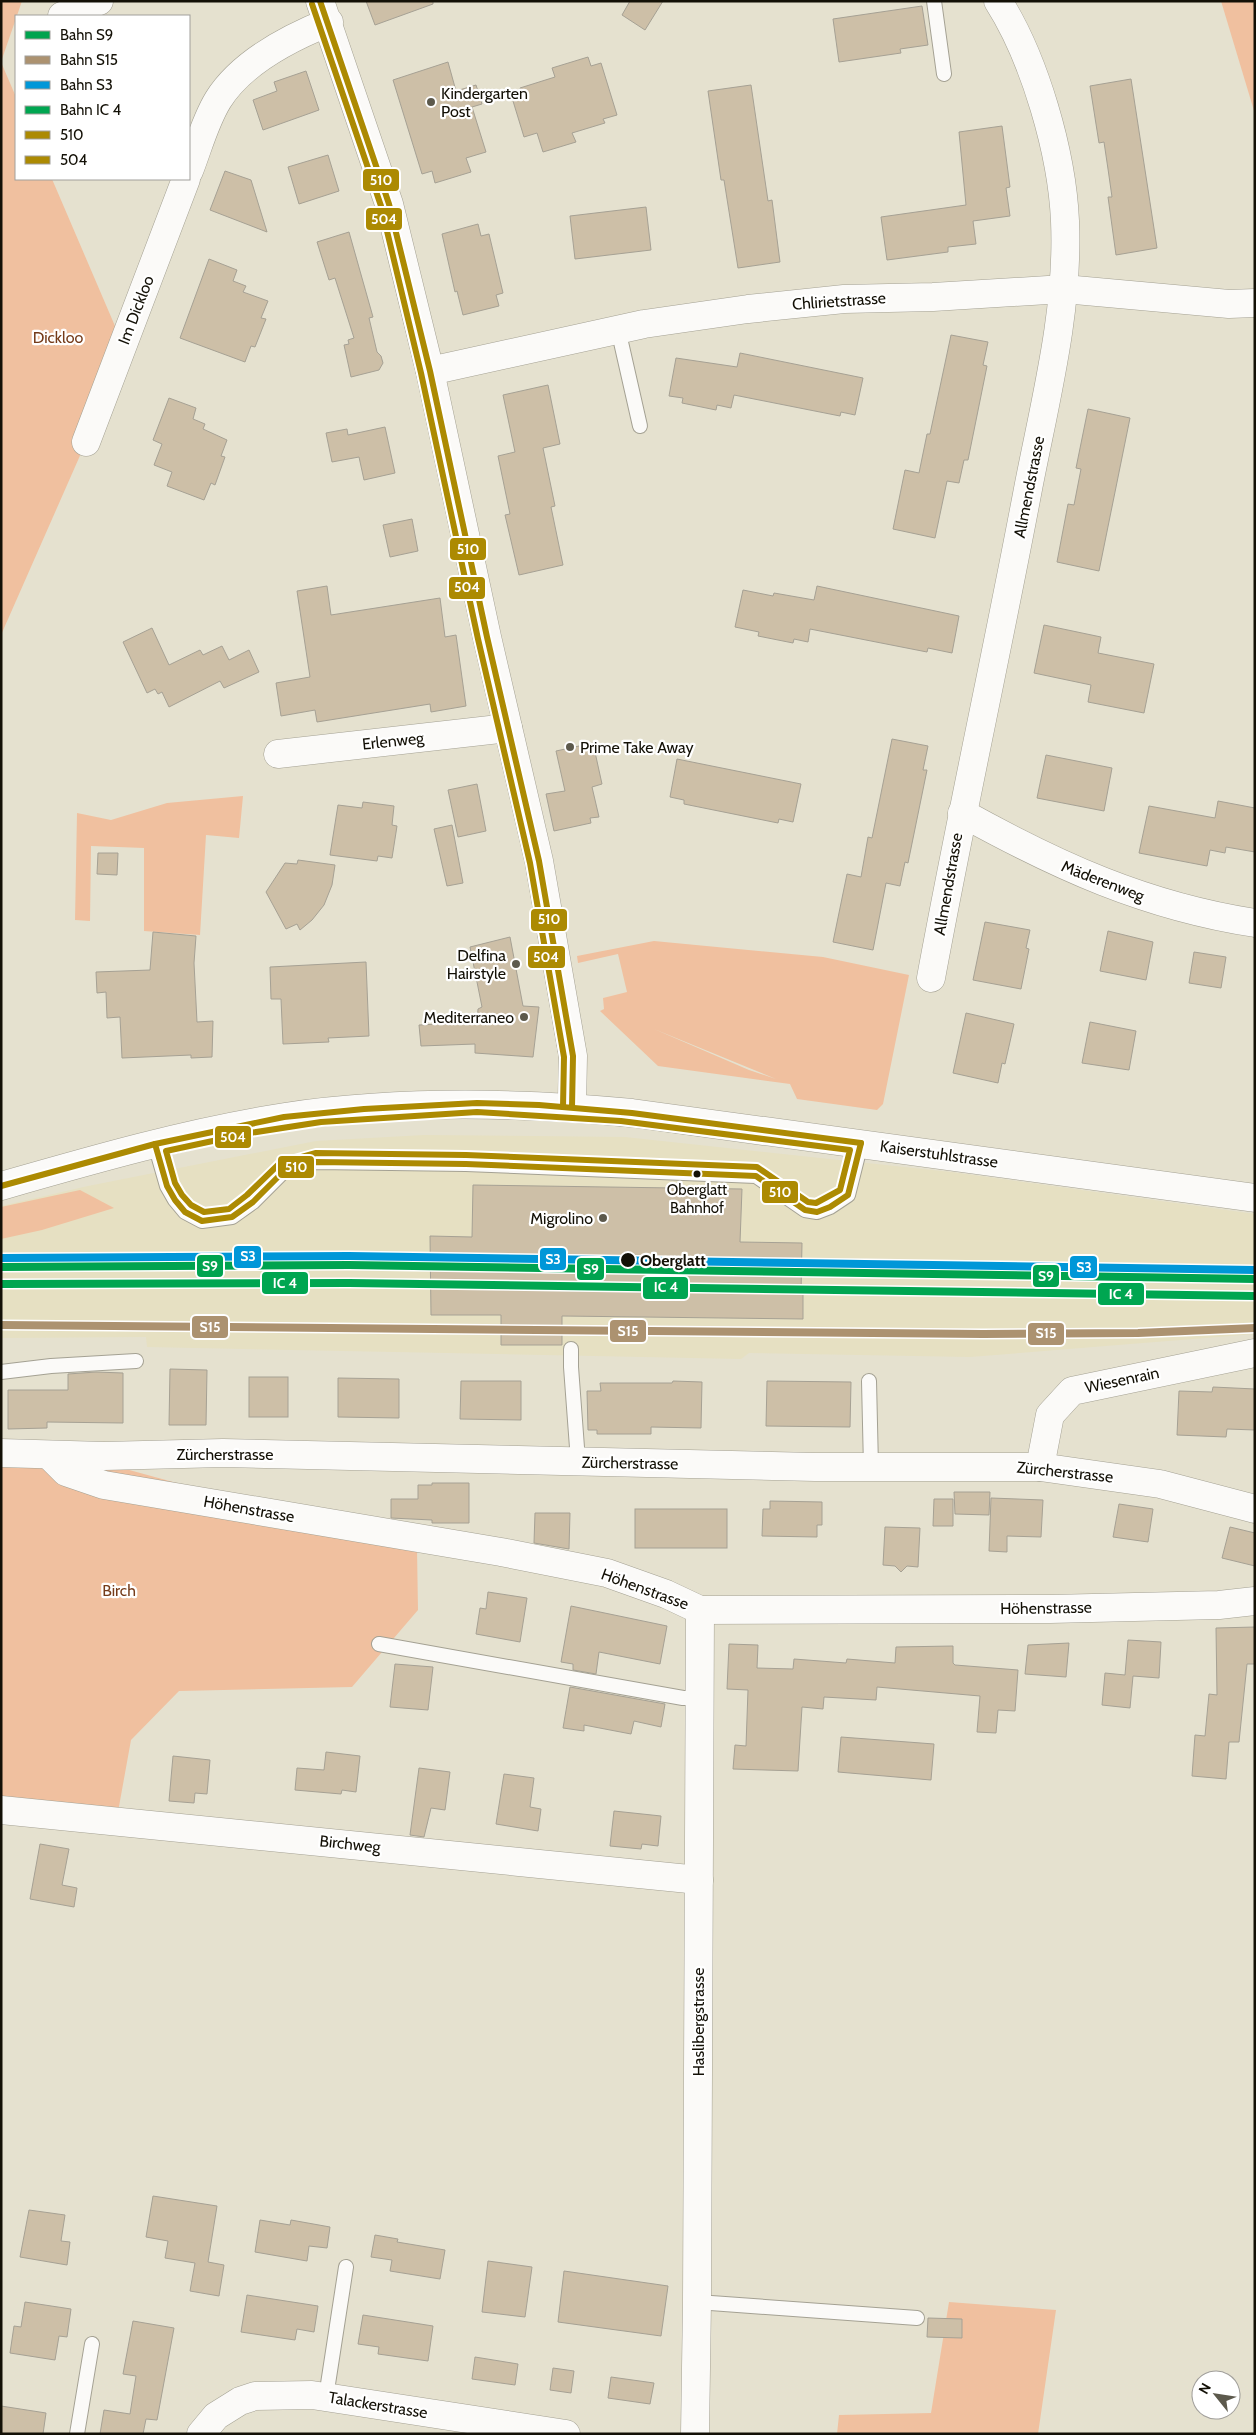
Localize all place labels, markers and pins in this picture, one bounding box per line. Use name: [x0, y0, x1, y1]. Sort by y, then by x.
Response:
place label: Kindergarten Post: [441, 84, 528, 121]
marker: Kindergarten Post: [425, 96, 437, 108]
place label: Prime Take Away: [580, 738, 694, 757]
marker: Prime Take Away: [564, 741, 576, 753]
place label: Delfina Hairstyle: [447, 946, 506, 983]
marker: Delfina Hairstyle: [510, 958, 522, 970]
place label: Mediterraneo: [424, 1008, 514, 1027]
marker: Mediterraneo: [518, 1011, 530, 1023]
marker: Oberglatt Bahnhof: [692, 1169, 702, 1179]
place label: Oberglatt Bahnhof: [667, 1181, 727, 1217]
place label: Migrolino: [530, 1209, 593, 1228]
marker: Migrolino: [597, 1212, 609, 1224]
marker: Oberglatt: [619, 1251, 637, 1269]
place label: Oberglatt: [640, 1251, 706, 1270]

